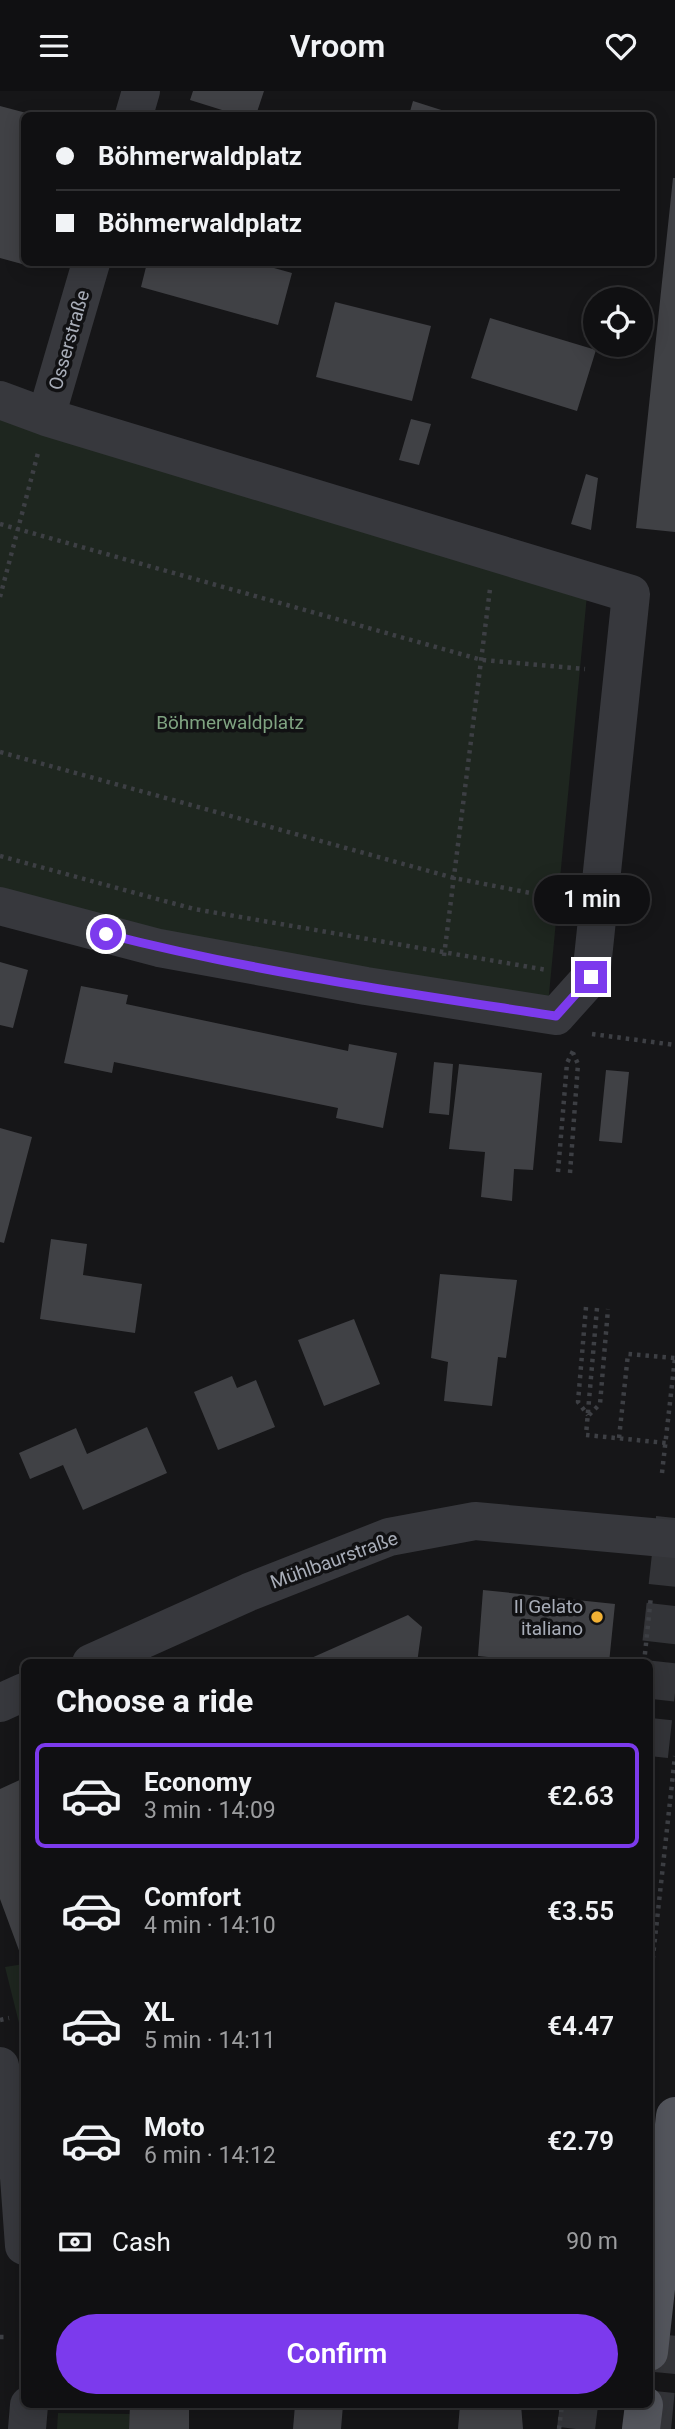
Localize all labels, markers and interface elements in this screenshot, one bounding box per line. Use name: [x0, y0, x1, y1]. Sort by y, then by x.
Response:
icon: menu: [35, 27, 73, 65]
text: Vroom: [290, 27, 385, 65]
icon: heart: [602, 27, 640, 65]
text: Böhmerwaldplatz: [98, 141, 302, 171]
text: Böhmerwaldplatz: [98, 208, 302, 238]
street label: Osserstraße: [44, 287, 94, 393]
map controls: [583, 287, 653, 357]
button: locate: [583, 287, 653, 357]
park label: Böhmerwaldplatz: [156, 711, 304, 734]
callout: 1 min: [533, 875, 649, 925]
text: 1 min: [563, 886, 621, 913]
route start: [90, 918, 122, 950]
route end: [575, 961, 607, 993]
street label: Mühlbaurstraße: [267, 1526, 401, 1594]
place label: Il Gelato italiano: [514, 1595, 583, 1640]
marker: Il Gelato italiano: [589, 1609, 605, 1625]
text: Choose a ride: [56, 1682, 253, 1720]
icon: car: [60, 1764, 123, 1827]
text: Economy: [144, 1767, 251, 1797]
text: €2.63: [547, 1781, 614, 1811]
text: 3 min · 14:09: [144, 1797, 276, 1824]
icon: car: [60, 1879, 123, 1942]
text: Comfort: [144, 1882, 241, 1912]
text: €3.55: [547, 1896, 614, 1926]
text: 4 min · 14:10: [144, 1912, 276, 1939]
icon: car: [60, 1994, 123, 2057]
text: XL: [144, 1997, 175, 2027]
text: €4.47: [547, 2011, 614, 2041]
text: 5 min · 14:11: [144, 2027, 276, 2054]
icon: car: [60, 2109, 123, 2172]
text: Moto: [144, 2112, 205, 2142]
text: €2.79: [547, 2126, 614, 2156]
text: 6 min · 14:12: [144, 2142, 276, 2169]
icon: cash: [56, 2223, 94, 2261]
text: Cash: [112, 2227, 171, 2257]
text: 90 m: [566, 2228, 618, 2255]
button: Confirm: [56, 2314, 618, 2394]

